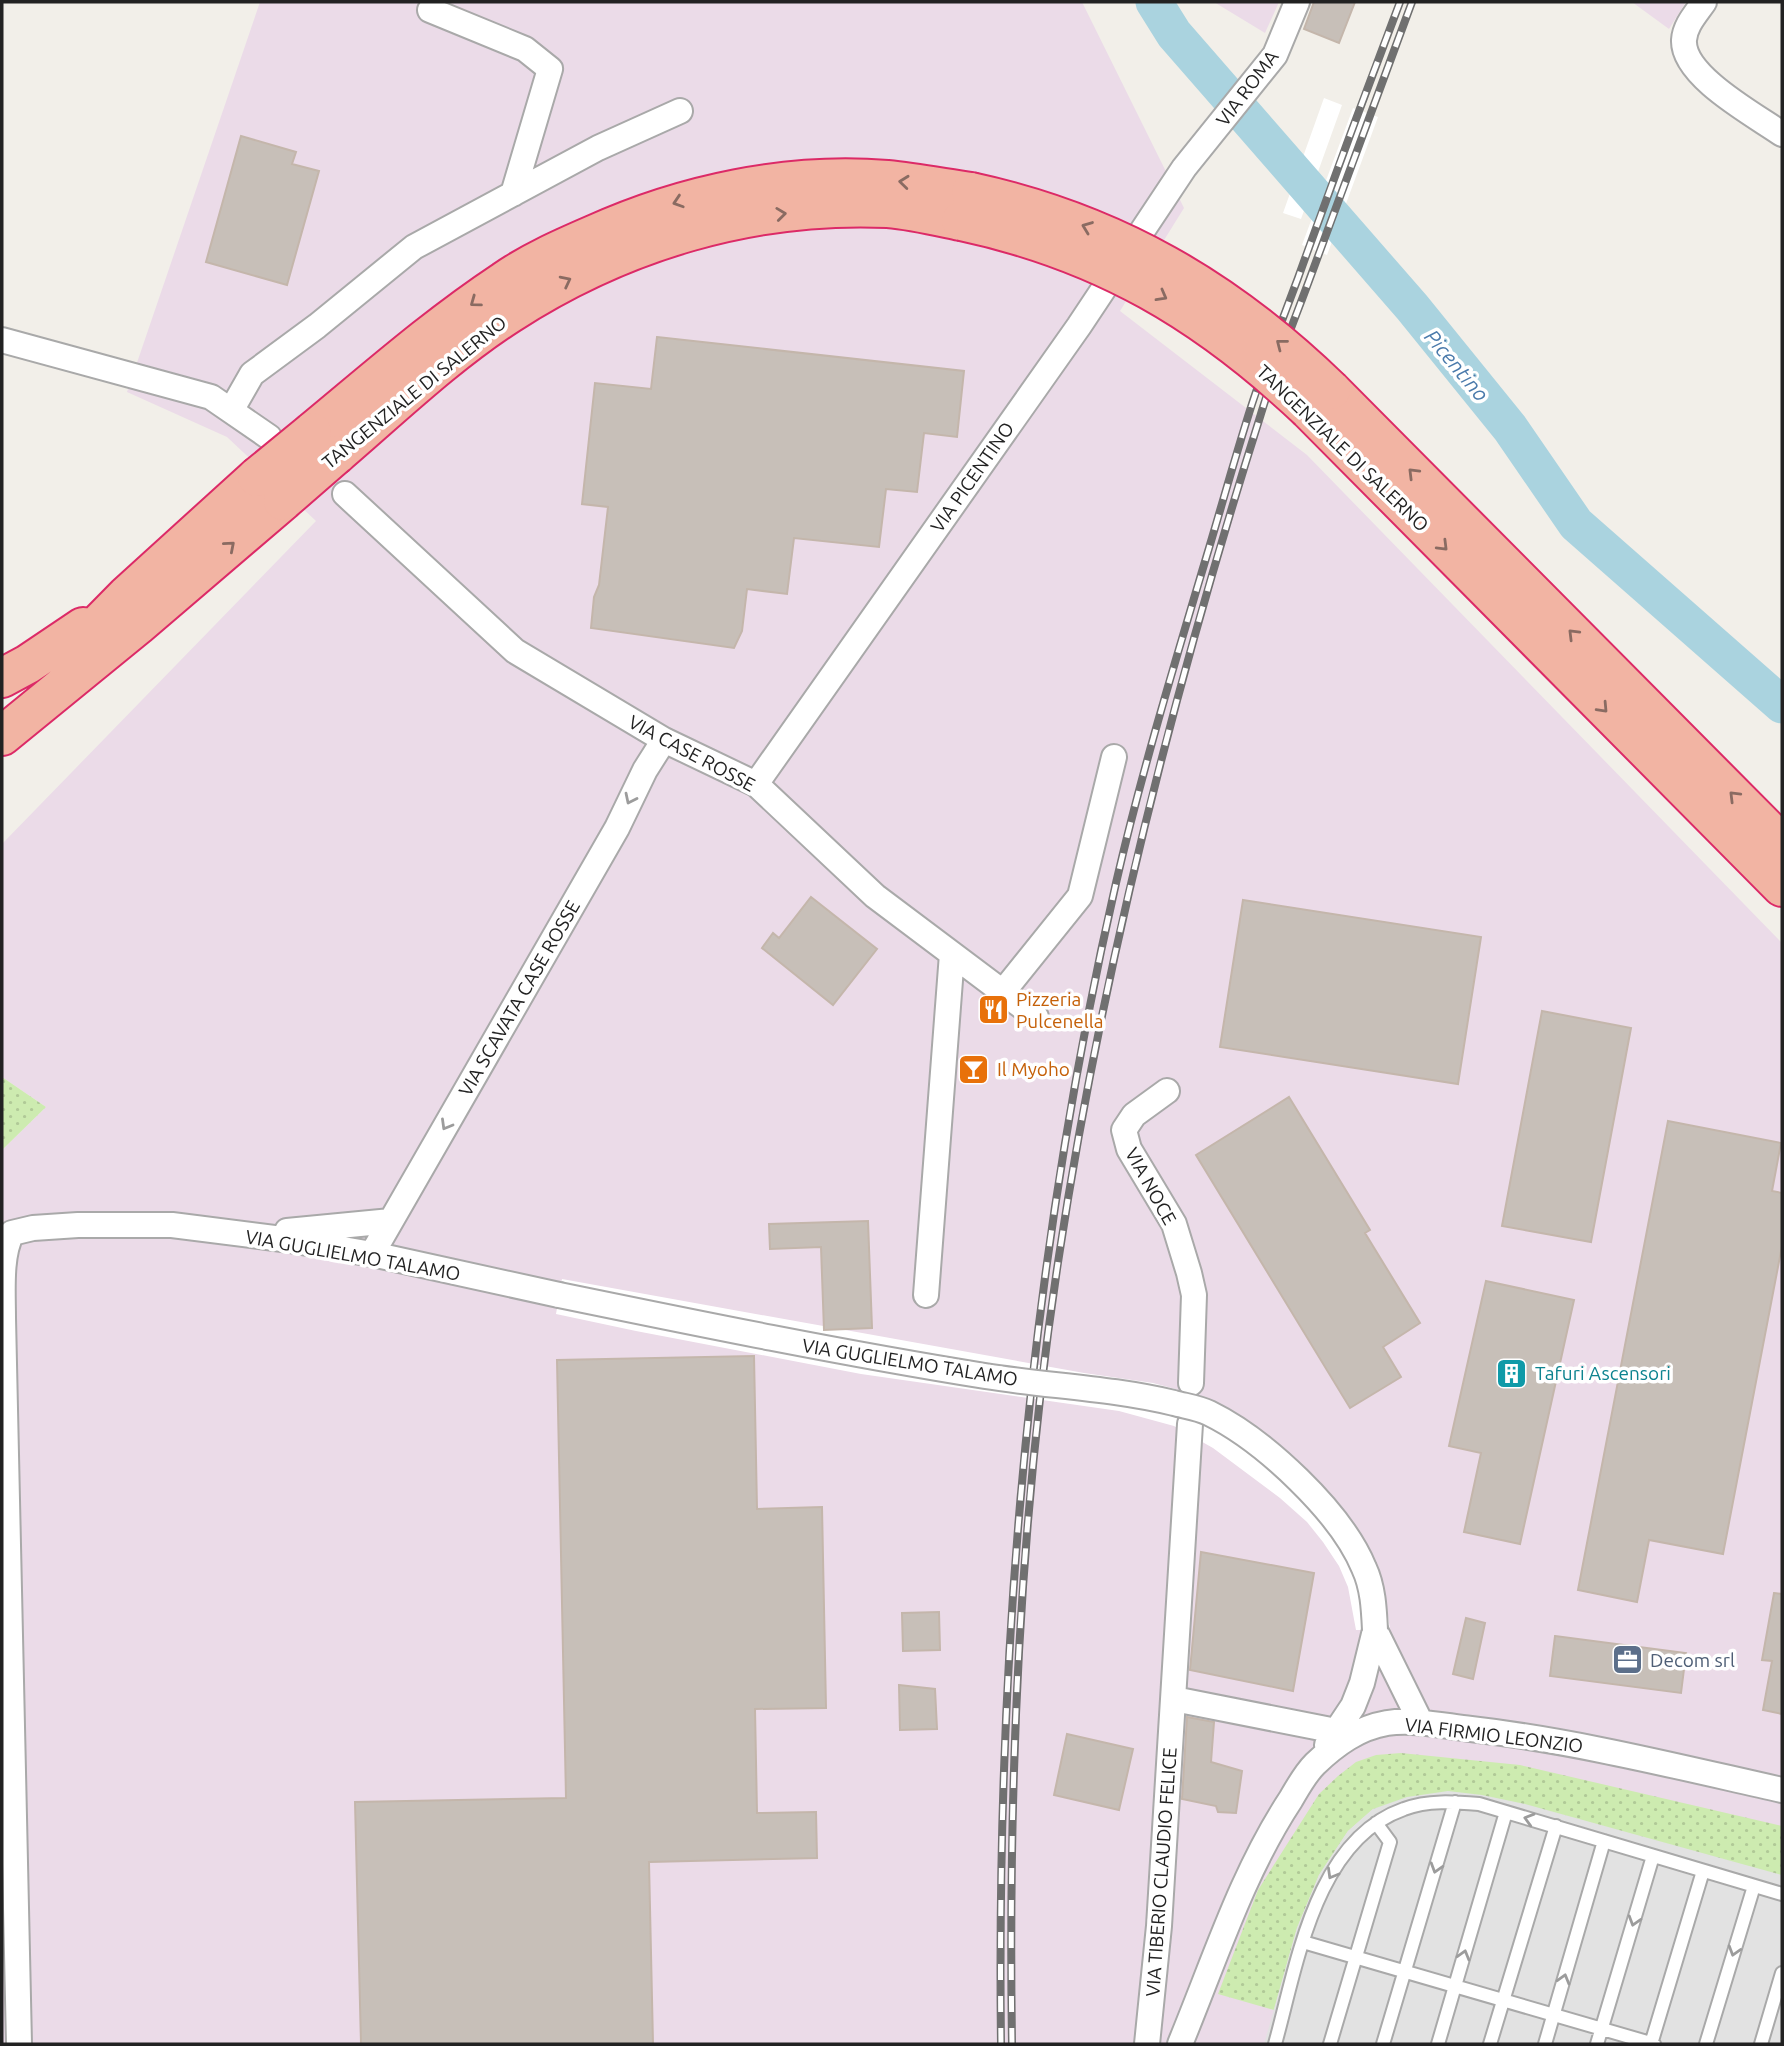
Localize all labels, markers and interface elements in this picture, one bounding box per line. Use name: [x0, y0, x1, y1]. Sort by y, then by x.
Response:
street label: VIA ROMA: [1211, 45, 1283, 130]
one-way arrow: [898, 175, 909, 190]
one-way arrow: [673, 194, 685, 209]
one-way arrow: [775, 206, 787, 221]
one-way arrow: [1081, 222, 1093, 236]
one-way arrow: [558, 276, 571, 290]
one-way arrow: [1155, 288, 1167, 301]
one-way arrow: [470, 293, 483, 306]
street label: TANGENZIALE DI SALERNO: [318, 311, 510, 473]
water label: Picentino: [1420, 324, 1494, 406]
one-way arrow: [1276, 339, 1288, 352]
street label: TANGENZIALE DI SALERNO: [1253, 360, 1433, 536]
street label: VIA PICENTINO: [926, 418, 1018, 536]
one-way arrow: [1409, 468, 1422, 481]
one-way arrow: [1435, 537, 1448, 550]
one-way arrow: [222, 542, 235, 554]
one-way arrow: [1569, 630, 1582, 643]
one-way arrow: [1594, 699, 1607, 712]
street label: VIA CASE ROSSE: [625, 710, 759, 796]
one-way arrow: [625, 792, 639, 804]
one-way arrow: [1730, 792, 1742, 804]
street label: VIA SCAVATA CASE ROSSE: [454, 896, 584, 1100]
place label: Pizzeria Pulcenella: [1016, 988, 1104, 1032]
restaurant icon: Pizzeria Pulcenella: [976, 993, 1010, 1027]
bar icon: Il Myoho: [957, 1052, 991, 1086]
place label: Il Myoho: [997, 1058, 1070, 1080]
one-way arrow: [441, 1118, 454, 1130]
street label: VIA NOCE: [1121, 1144, 1181, 1228]
street label: VIA GUGLIELMO TALAMO: [244, 1225, 462, 1285]
street label: VIA GUGLIELMO TALAMO: [801, 1334, 1019, 1390]
building icon: Tafuri Ascensori: [1495, 1356, 1529, 1390]
place label: Tafuri Ascensori: [1535, 1362, 1671, 1384]
office icon: Decom srl: [1610, 1643, 1644, 1677]
place label: Decom srl: [1650, 1649, 1735, 1671]
street label: VIA FIRMIO LEONZIO: [1404, 1713, 1584, 1757]
street label: VIA TIBERIO CLAUDIO FELICE: [1141, 1747, 1181, 1997]
one-way arrow: [1523, 1812, 1535, 1827]
one-way arrow: [1429, 1861, 1444, 1873]
one-way arrow: [1327, 1867, 1340, 1879]
one-way arrow: [1627, 1915, 1642, 1927]
one-way arrow: [1728, 1944, 1742, 1957]
one-way arrow: [1455, 1949, 1470, 1961]
one-way arrow: [1555, 1973, 1570, 1985]

